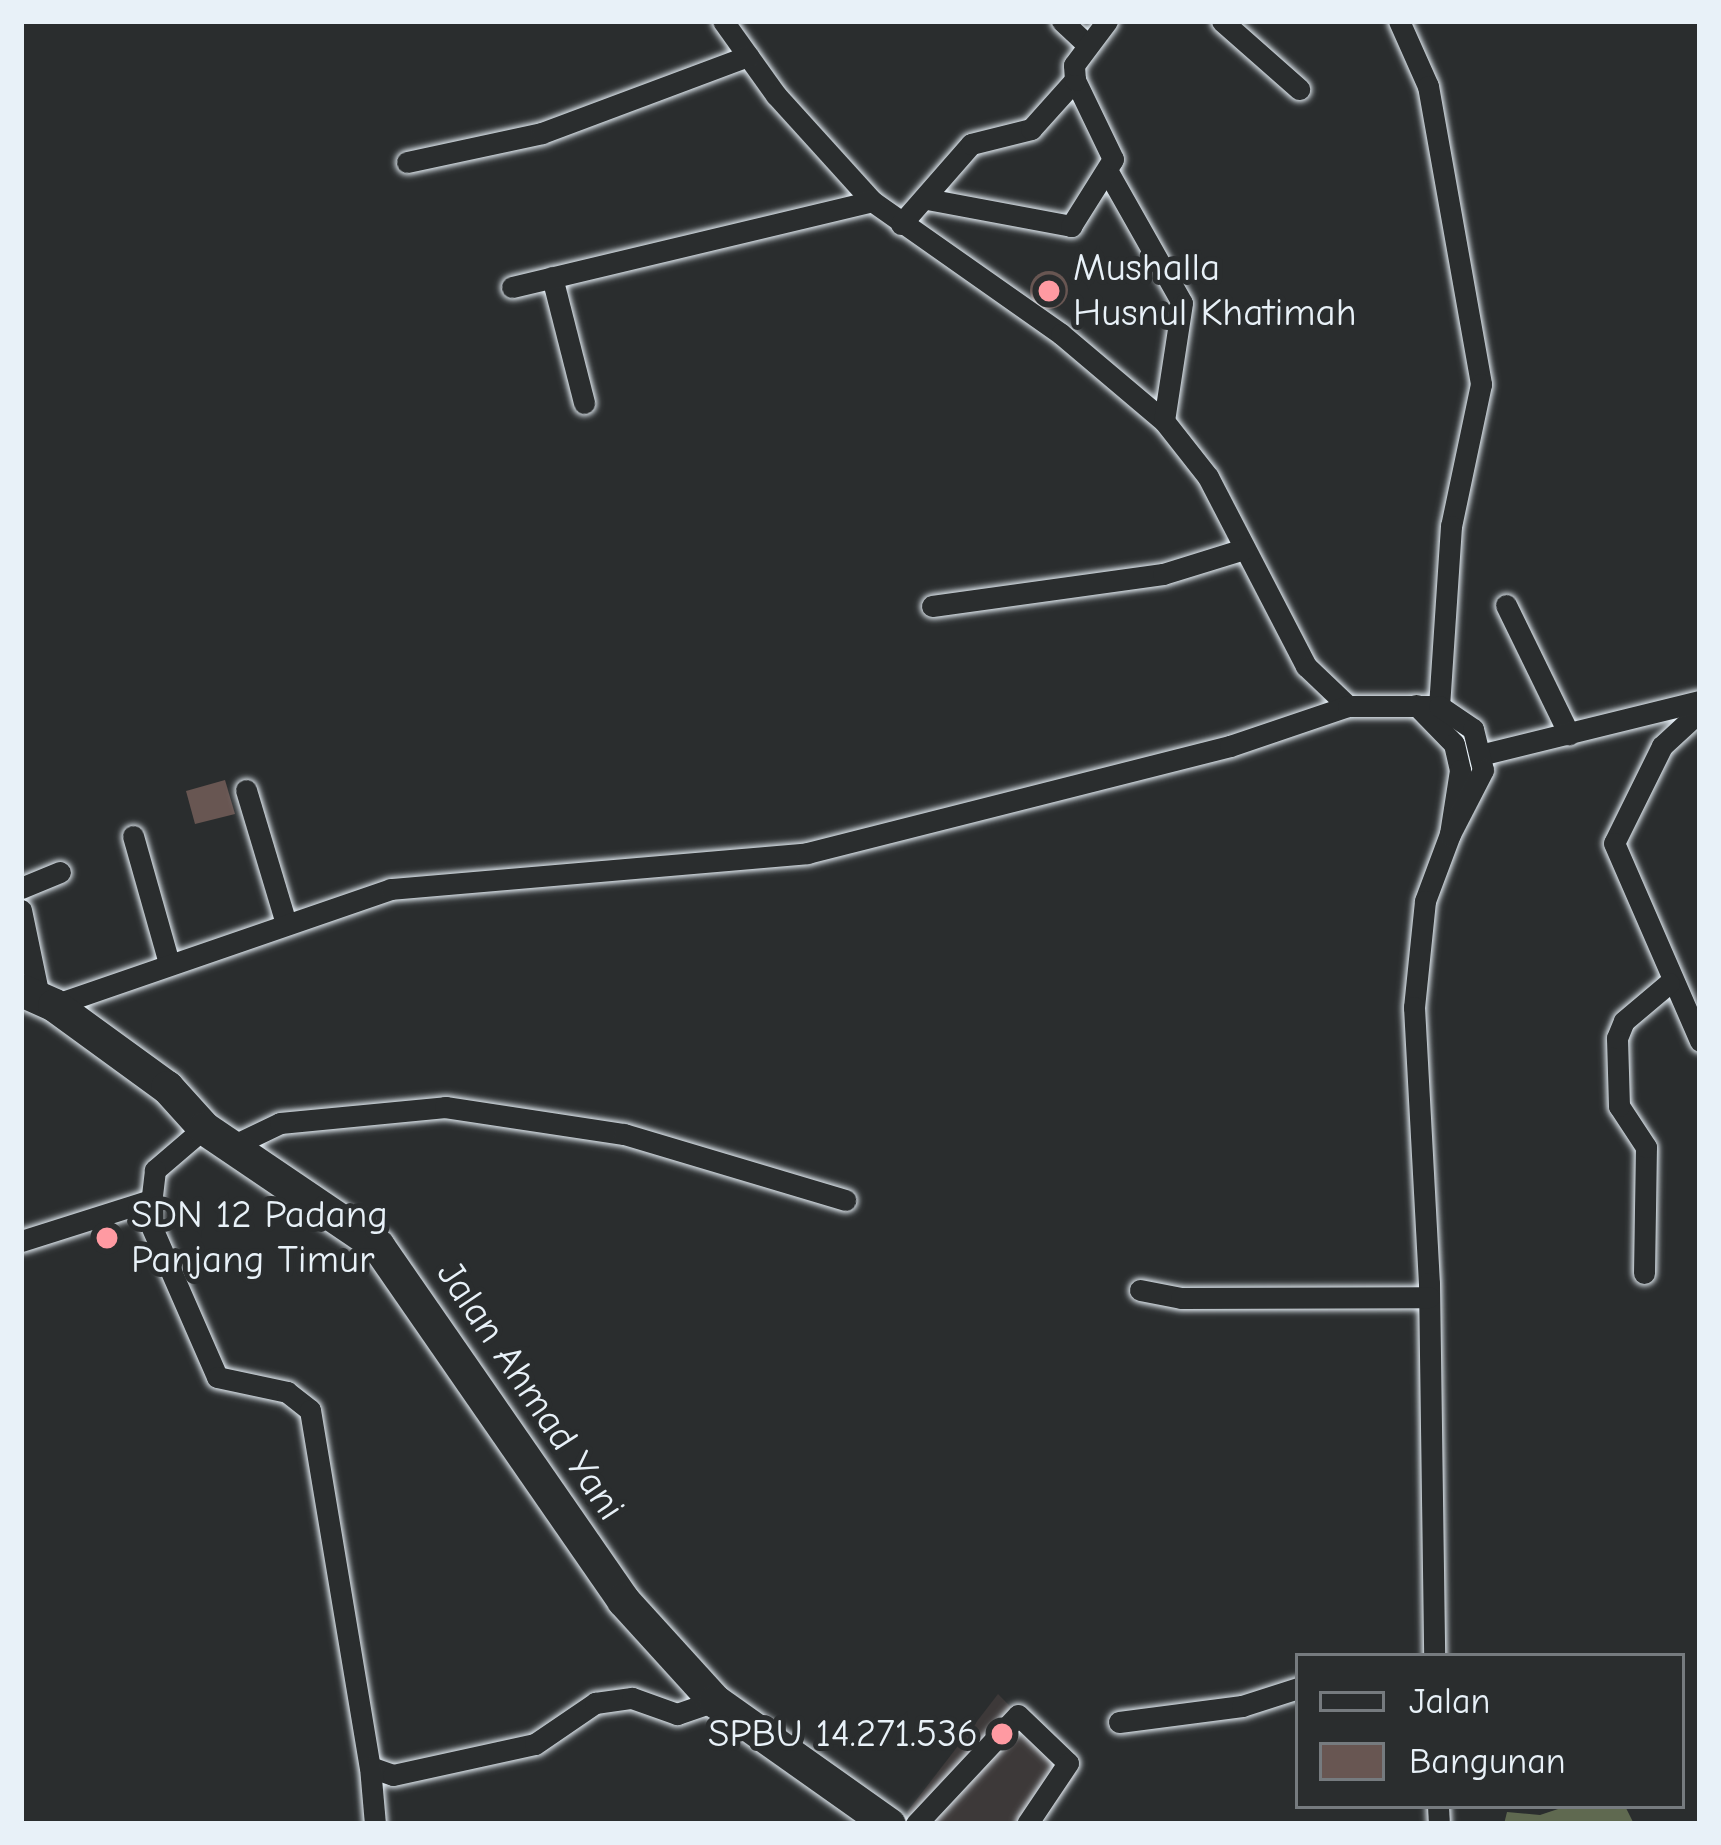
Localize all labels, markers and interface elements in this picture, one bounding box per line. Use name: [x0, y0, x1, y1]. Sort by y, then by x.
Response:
place label: Mushalla Husnul Khatimah: [1073, 246, 1357, 337]
marker: Mushalla Husnul Khatimah: [1036, 278, 1062, 304]
place label: SDN 12 Padang Panjang Timur: [131, 1193, 388, 1284]
marker: SDN 12 Padang Panjang Timur: [94, 1225, 120, 1251]
street label: Jalan Ahmad Yani: [426, 1253, 634, 1529]
legend: [1295, 1653, 1685, 1809]
text: Jalan: [1409, 1681, 1490, 1722]
place label: SPBU 14.271.536: [708, 1711, 978, 1757]
marker: SPBU 14.271.536: [989, 1721, 1015, 1747]
text: Bangunan: [1409, 1741, 1566, 1782]

